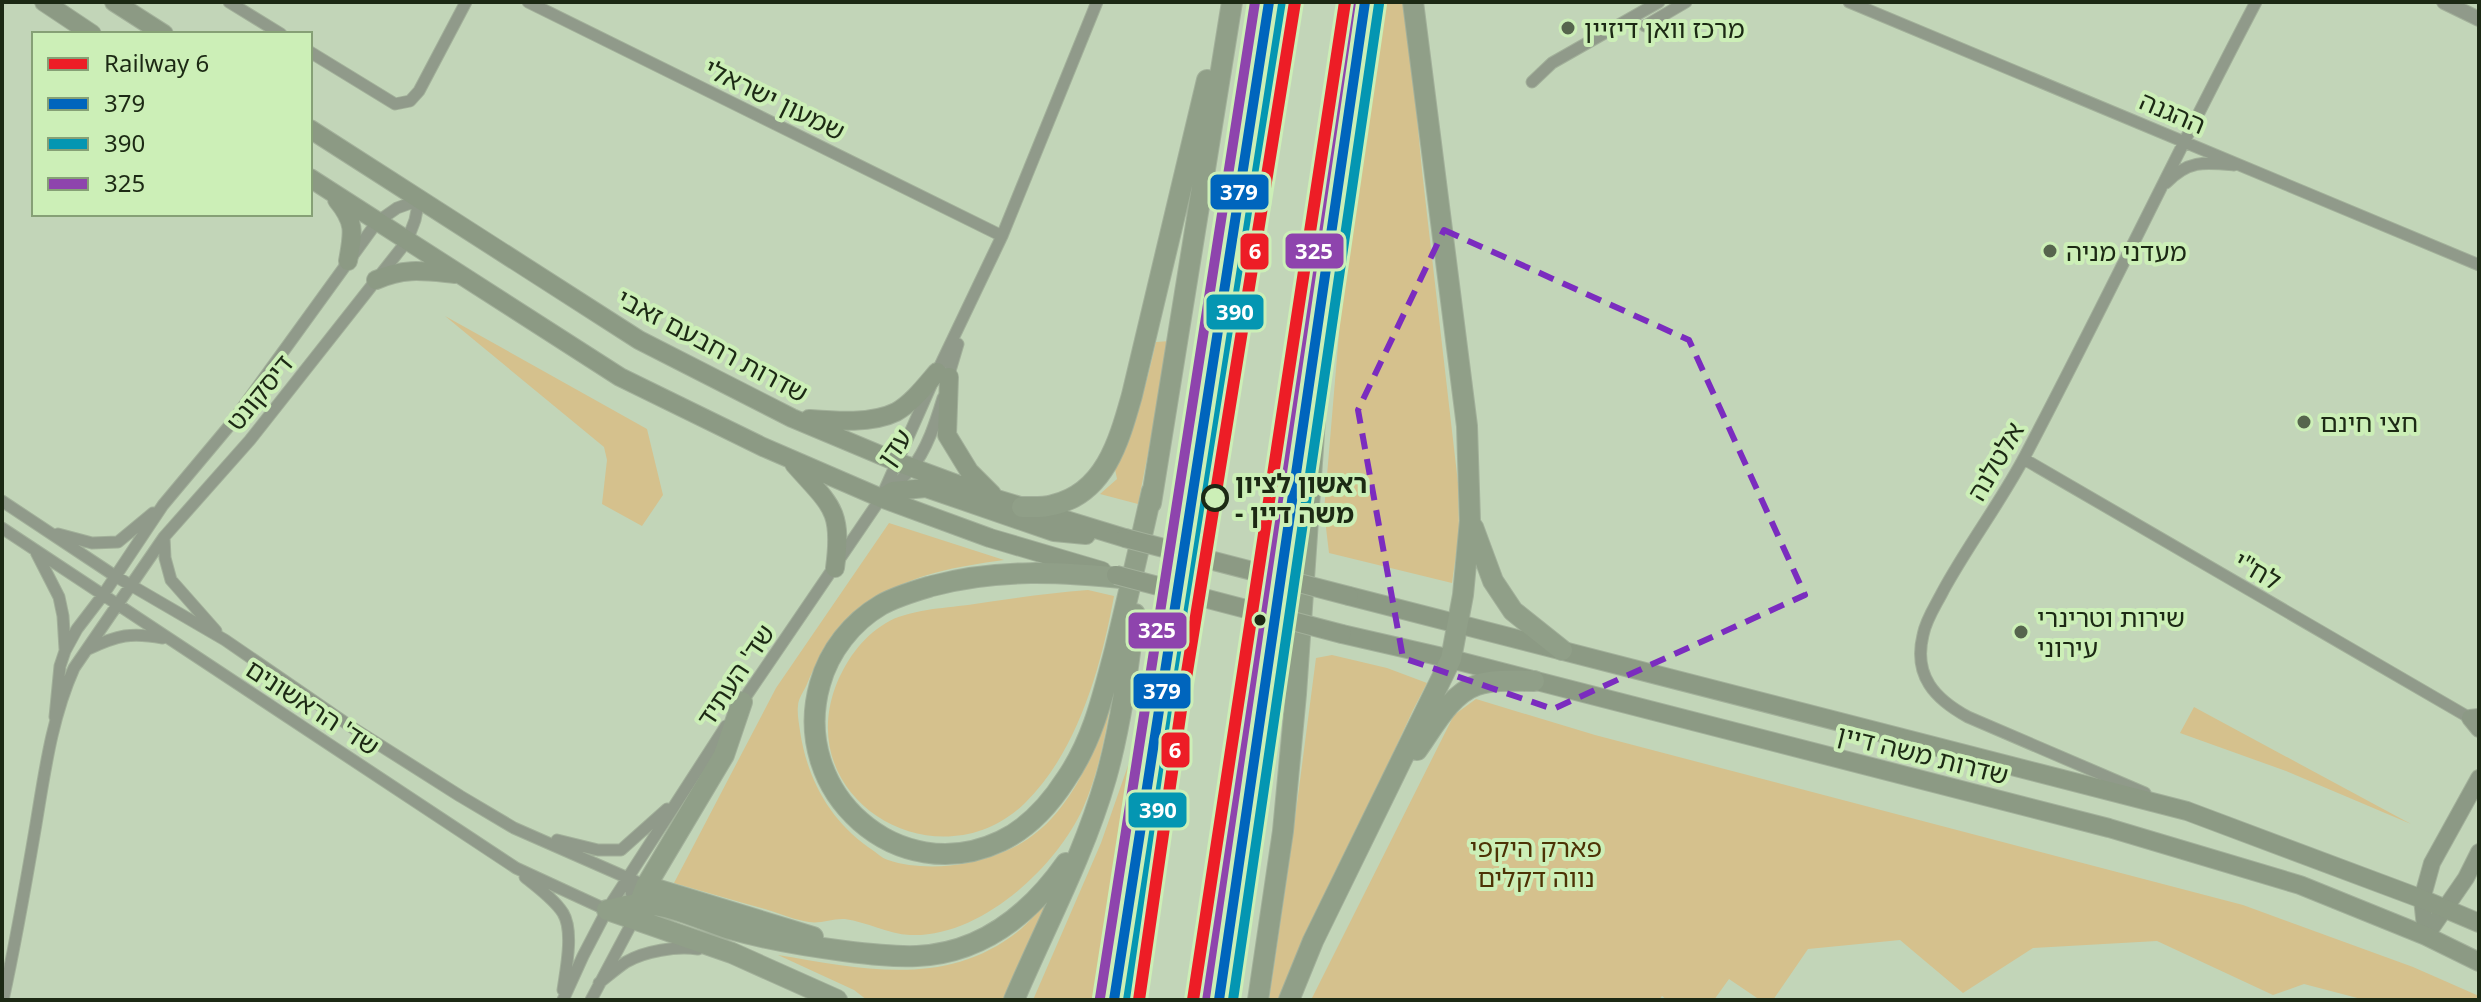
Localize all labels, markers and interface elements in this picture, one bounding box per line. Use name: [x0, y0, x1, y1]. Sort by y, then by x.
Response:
place label: מרכז וואן דיזיין: [1584, 10, 1745, 46]
marker: מרכז וואן דיזיין: [1559, 19, 1577, 37]
legend: [32, 32, 312, 216]
text: Railway 6: [104, 46, 209, 79]
street label: שמעון ישראלי: [699, 49, 851, 149]
street label: ההגנה: [2134, 82, 2212, 142]
text: 379: [104, 86, 145, 119]
text: 390: [104, 126, 145, 159]
text: 325: [104, 166, 145, 199]
line badge: 379: [1209, 173, 1270, 211]
text: 379: [1220, 176, 1258, 206]
line badge: 6: [1239, 232, 1270, 271]
line badge: 325: [1284, 232, 1345, 270]
place label: מעדני מניה: [2066, 233, 2187, 269]
text: 6: [1249, 235, 1261, 265]
text: 325: [1295, 235, 1333, 265]
marker: מעדני מניה: [2041, 242, 2059, 260]
street label: שדרות רחבעם זאבי: [611, 280, 815, 410]
line badge: 390: [1205, 293, 1265, 331]
text: 390: [1216, 296, 1254, 326]
street label: דיסקונט: [217, 346, 301, 438]
place label: חצי חינם: [2320, 404, 2418, 440]
marker: חצי חינם: [2295, 413, 2313, 431]
street label: אלטלנה: [1958, 415, 2032, 507]
street label: עדן: [868, 421, 920, 473]
place label: ראשון לציון - משה דיין: [1235, 465, 1367, 531]
marker: ראשון לציון - משה דיין: [1202, 485, 1228, 511]
street label: לח"י: [2228, 542, 2288, 598]
place label: שירות וטרינרי עירוני: [2037, 599, 2185, 665]
line badge: 325: [1127, 611, 1188, 650]
unlabelled marker: [1252, 612, 1268, 628]
text: 325: [1138, 614, 1176, 644]
street label: שד' העתיד: [687, 617, 783, 733]
marker: שירות וטרינרי עירוני: [2012, 623, 2030, 641]
street label: שד' הראשונים: [239, 650, 387, 764]
line badge: 379: [1132, 672, 1192, 710]
text: 379: [1143, 675, 1181, 705]
street label: שדרות משה דיין: [1834, 715, 2012, 793]
line badge: 6: [1160, 731, 1191, 769]
text: 6: [1169, 734, 1181, 764]
line badge: 390: [1127, 791, 1188, 829]
text: 390: [1139, 794, 1177, 824]
park label: פארק היקפי נווה דקלים: [1470, 829, 1602, 895]

